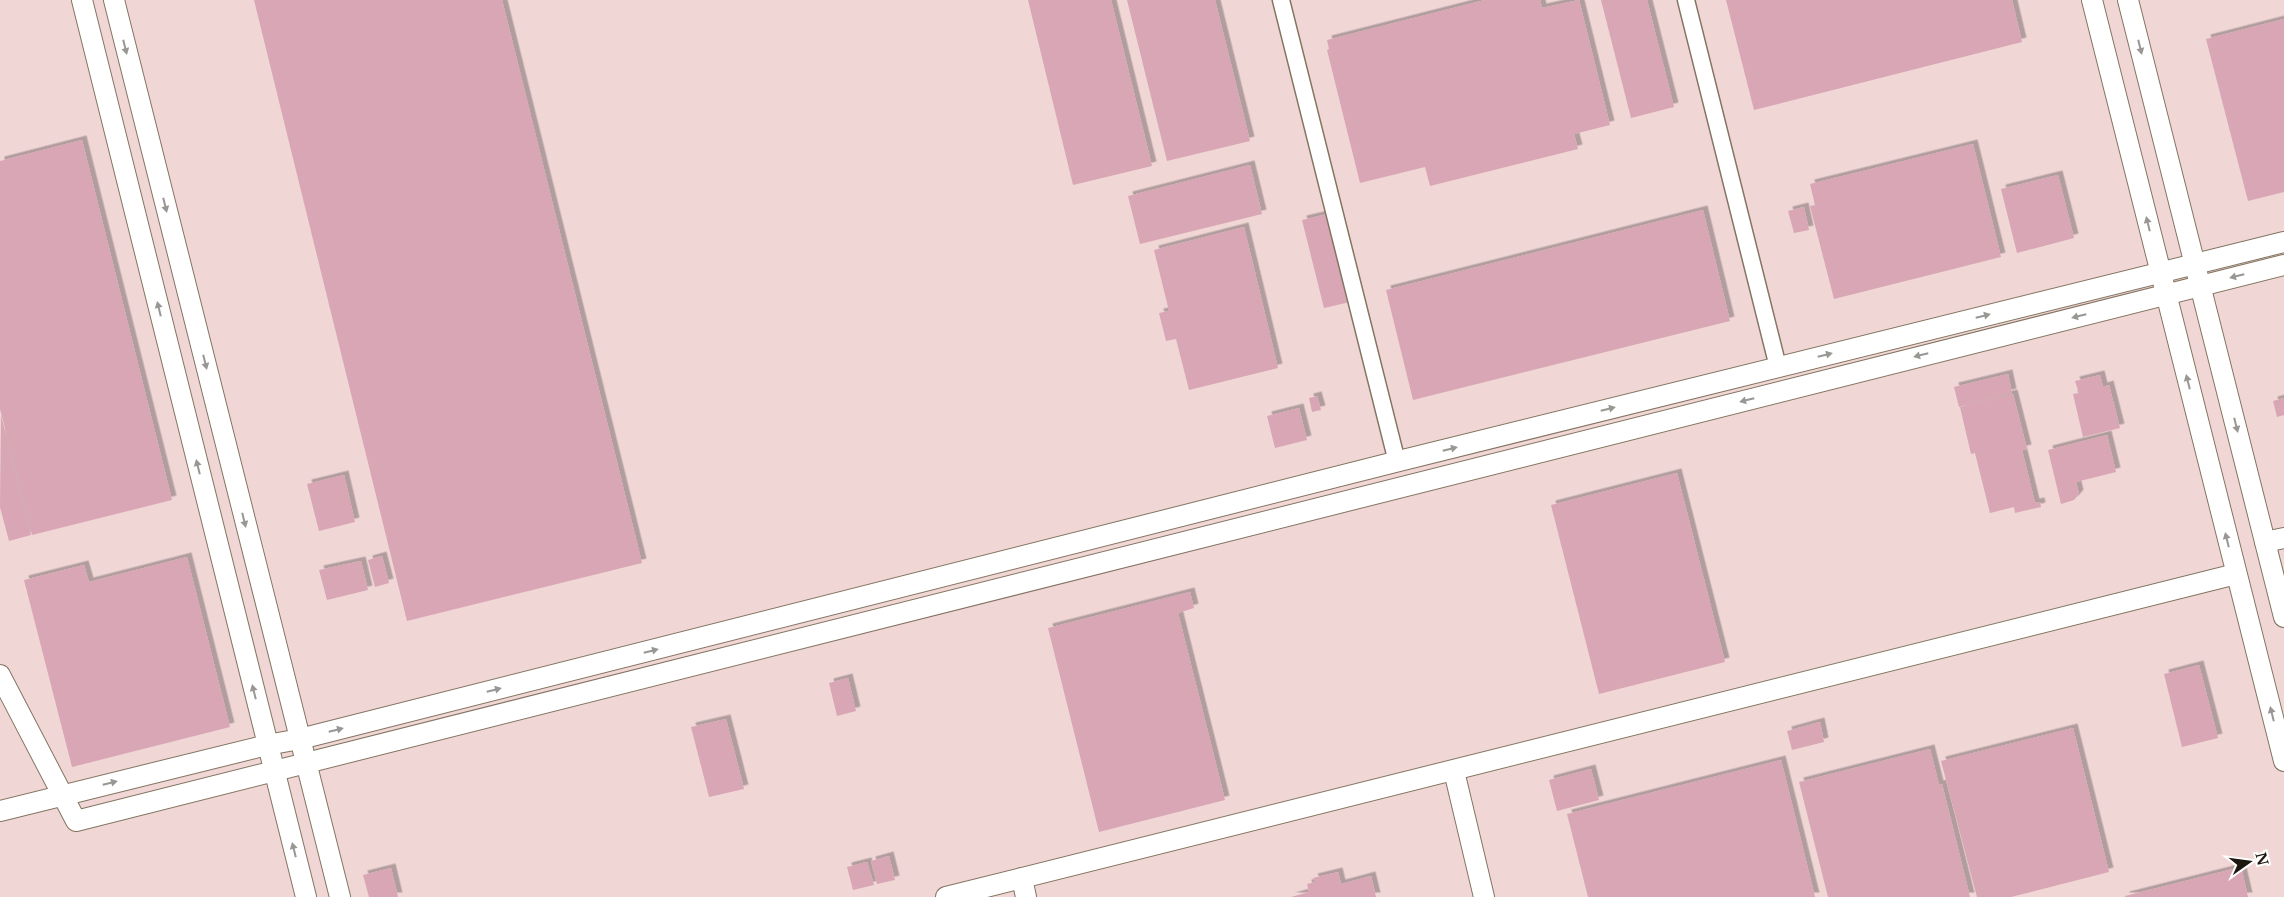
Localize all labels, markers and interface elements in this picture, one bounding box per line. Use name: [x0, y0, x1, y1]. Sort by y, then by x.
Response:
one-way arrow: [122, 40, 130, 55]
one-way arrow: [2136, 40, 2144, 55]
one-way arrow: [161, 197, 169, 212]
one-way arrow: [2144, 217, 2152, 232]
one-way arrow: [2229, 272, 2244, 280]
one-way arrow: [155, 301, 163, 316]
one-way arrow: [1976, 312, 1991, 320]
one-way arrow: [2071, 312, 2086, 320]
one-way arrow: [1818, 351, 1833, 359]
one-way arrow: [1914, 352, 1929, 360]
one-way arrow: [201, 355, 209, 370]
one-way arrow: [2184, 374, 2192, 389]
one-way arrow: [1739, 396, 1754, 404]
one-way arrow: [1600, 405, 1615, 413]
one-way arrow: [2232, 418, 2240, 433]
one-way arrow: [1442, 445, 1458, 453]
one-way arrow: [194, 459, 202, 474]
one-way arrow: [241, 513, 249, 528]
one-way arrow: [2223, 532, 2231, 547]
one-way arrow: [644, 646, 659, 654]
one-way arrow: [250, 685, 258, 700]
one-way arrow: [486, 686, 501, 694]
one-way arrow: [2268, 706, 2276, 721]
one-way arrow: [329, 726, 344, 734]
one-way arrow: [102, 779, 117, 787]
north arrow: [2224, 837, 2274, 887]
one-way arrow: [290, 842, 298, 857]
text: N: [2251, 850, 2272, 867]

